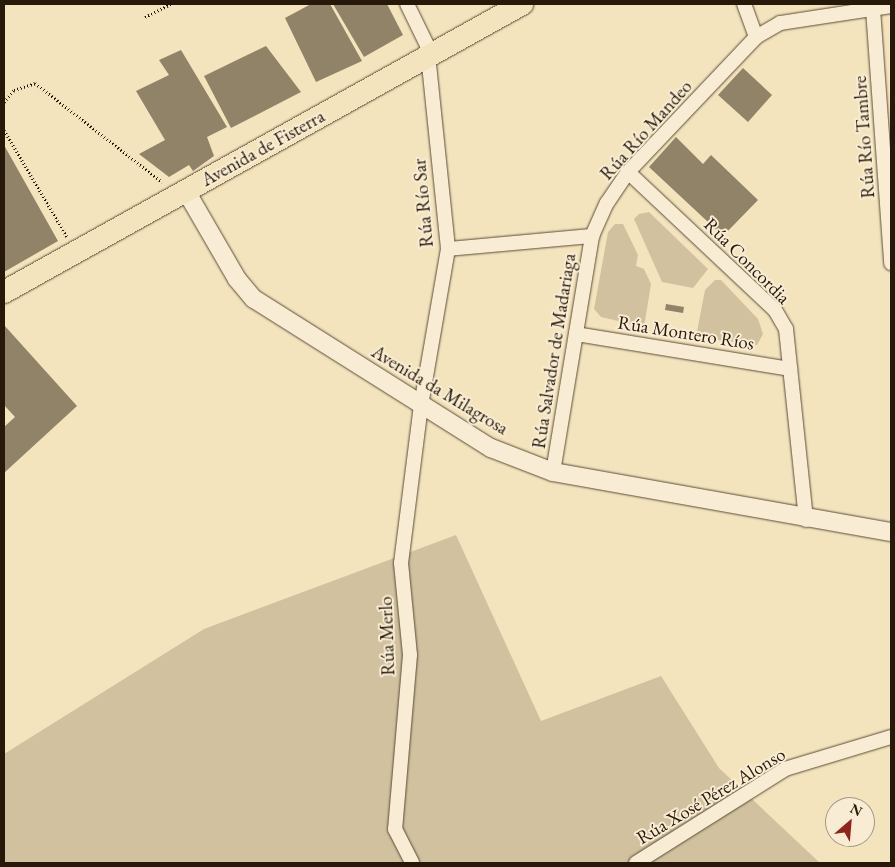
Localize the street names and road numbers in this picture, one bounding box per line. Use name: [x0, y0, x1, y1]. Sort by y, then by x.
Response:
street label: Rúa Río Mandeo: [595, 75, 697, 185]
street label: Rúa Río Tambre: [848, 75, 880, 199]
street label: Avenida de Fisterra: [197, 105, 329, 191]
street label: Rúa Río Sar: [408, 158, 438, 248]
street label: Rúa Concordia: [699, 213, 795, 309]
street label: Rúa Salvador de Madariaga: [527, 252, 581, 450]
street label: Rúa Montero Ríos: [616, 311, 756, 355]
street label: Avenida da Milagrosa: [368, 340, 512, 440]
street label: Rúa Merlo: [374, 596, 400, 676]
street label: Rúa Xosé Pérez Alonso: [632, 743, 790, 849]

